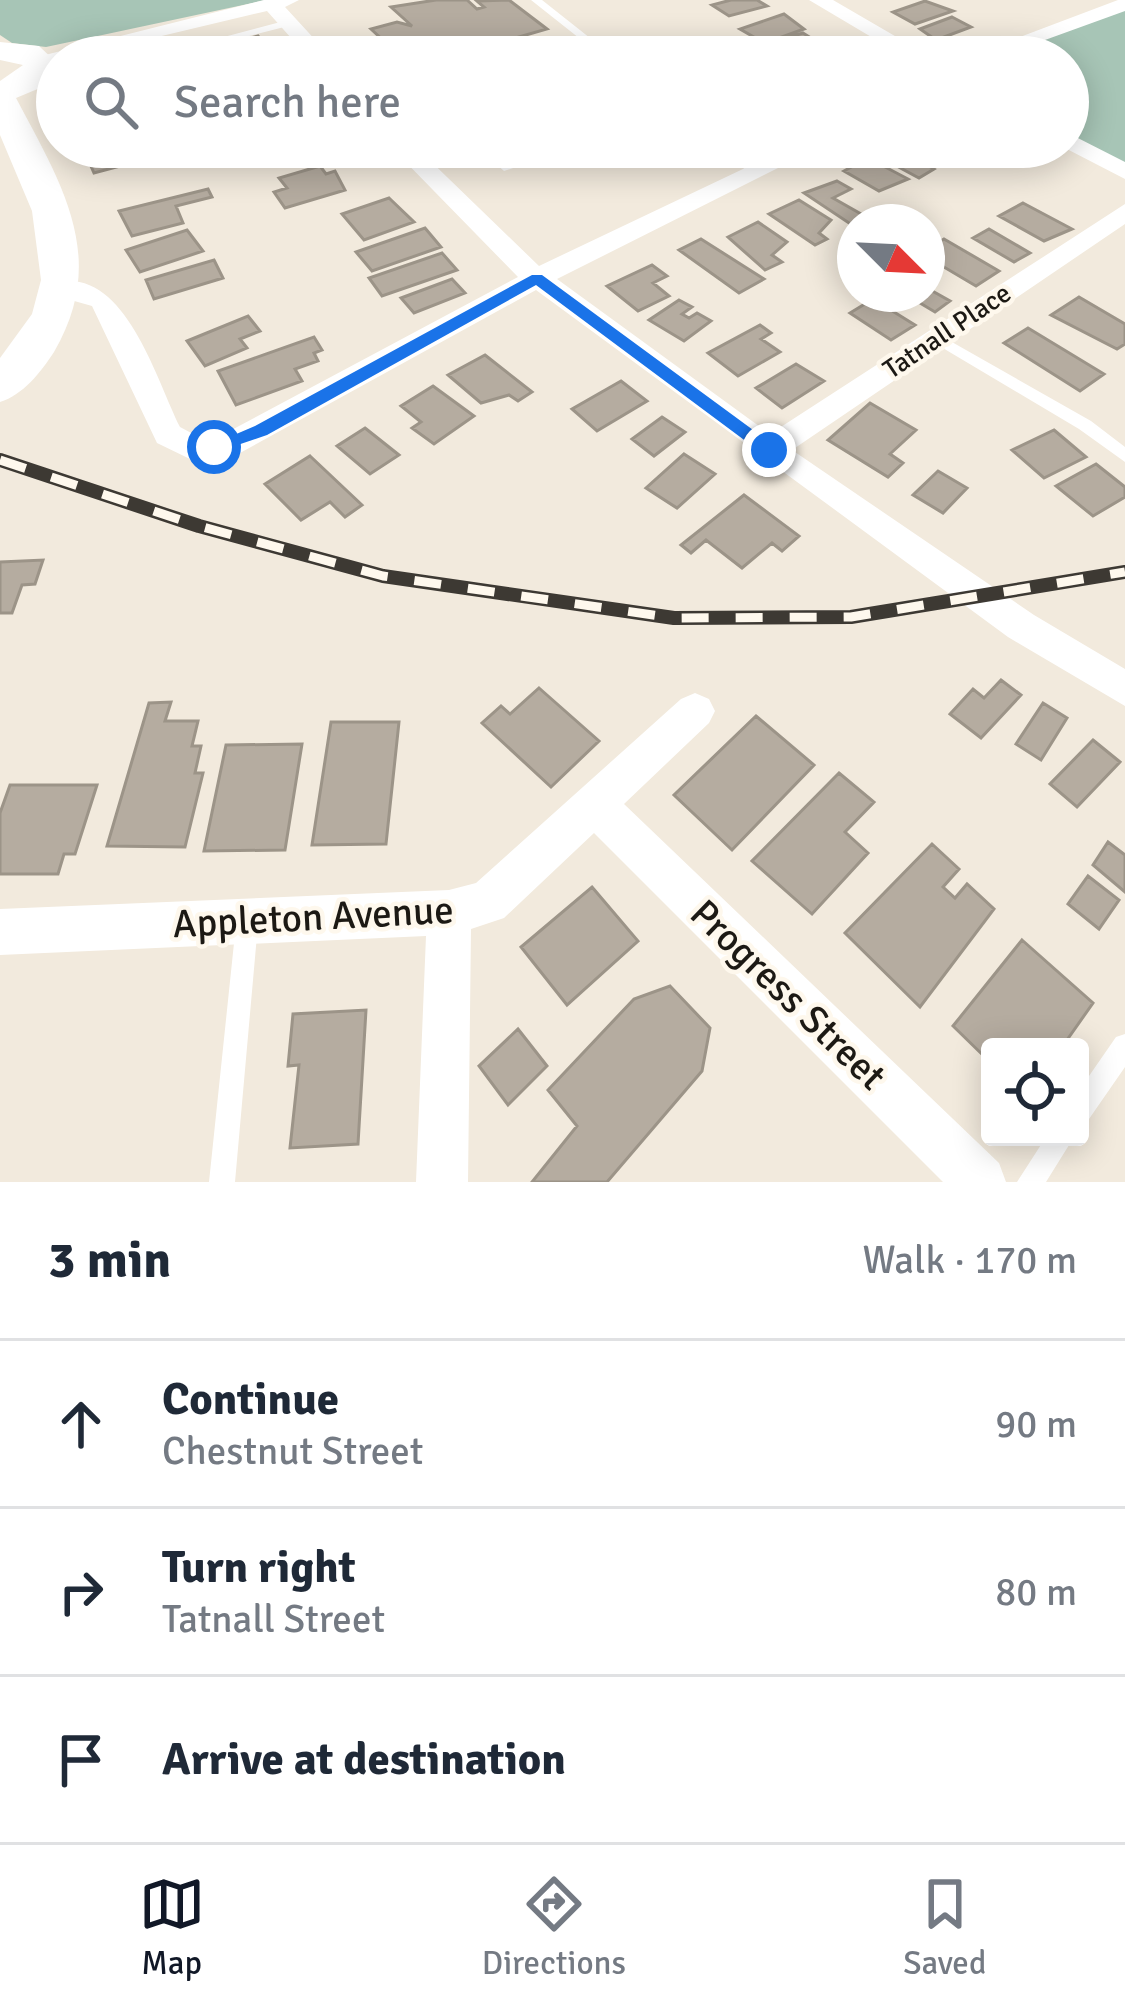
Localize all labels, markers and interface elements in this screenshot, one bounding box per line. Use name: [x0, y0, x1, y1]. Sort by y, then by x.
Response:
search box: [36, 36, 1089, 168]
icon: search: [78, 69, 144, 135]
text: Search here: [174, 75, 401, 130]
north arrow: [837, 204, 945, 312]
street label: Tatnall Place: [877, 277, 1017, 386]
route start: [187, 420, 241, 474]
route end: [742, 423, 796, 477]
street label: Appleton Avenue: [171, 886, 455, 948]
street label: Progress Street: [680, 889, 896, 1100]
map controls: [981, 1038, 1089, 1146]
button: locate: [981, 1038, 1089, 1146]
text: 3 min: [48, 1229, 171, 1292]
text: Walk · 170 m: [863, 1236, 1077, 1284]
text: Continue: [162, 1372, 339, 1427]
icon: ahead: [48, 1391, 114, 1457]
text: 90 m: [995, 1400, 1077, 1448]
text: Chestnut Street: [162, 1427, 423, 1475]
text: Turn right: [162, 1540, 356, 1595]
icon: right: [48, 1559, 114, 1625]
text: 80 m: [995, 1568, 1077, 1616]
text: Tatnall Street: [162, 1595, 385, 1643]
icon: arrive: [48, 1727, 114, 1793]
text: Arrive at destination: [162, 1732, 566, 1787]
tab: Map: [139, 1871, 205, 1984]
tab: Directions: [482, 1871, 626, 1984]
tab: Saved: [903, 1871, 986, 1984]

